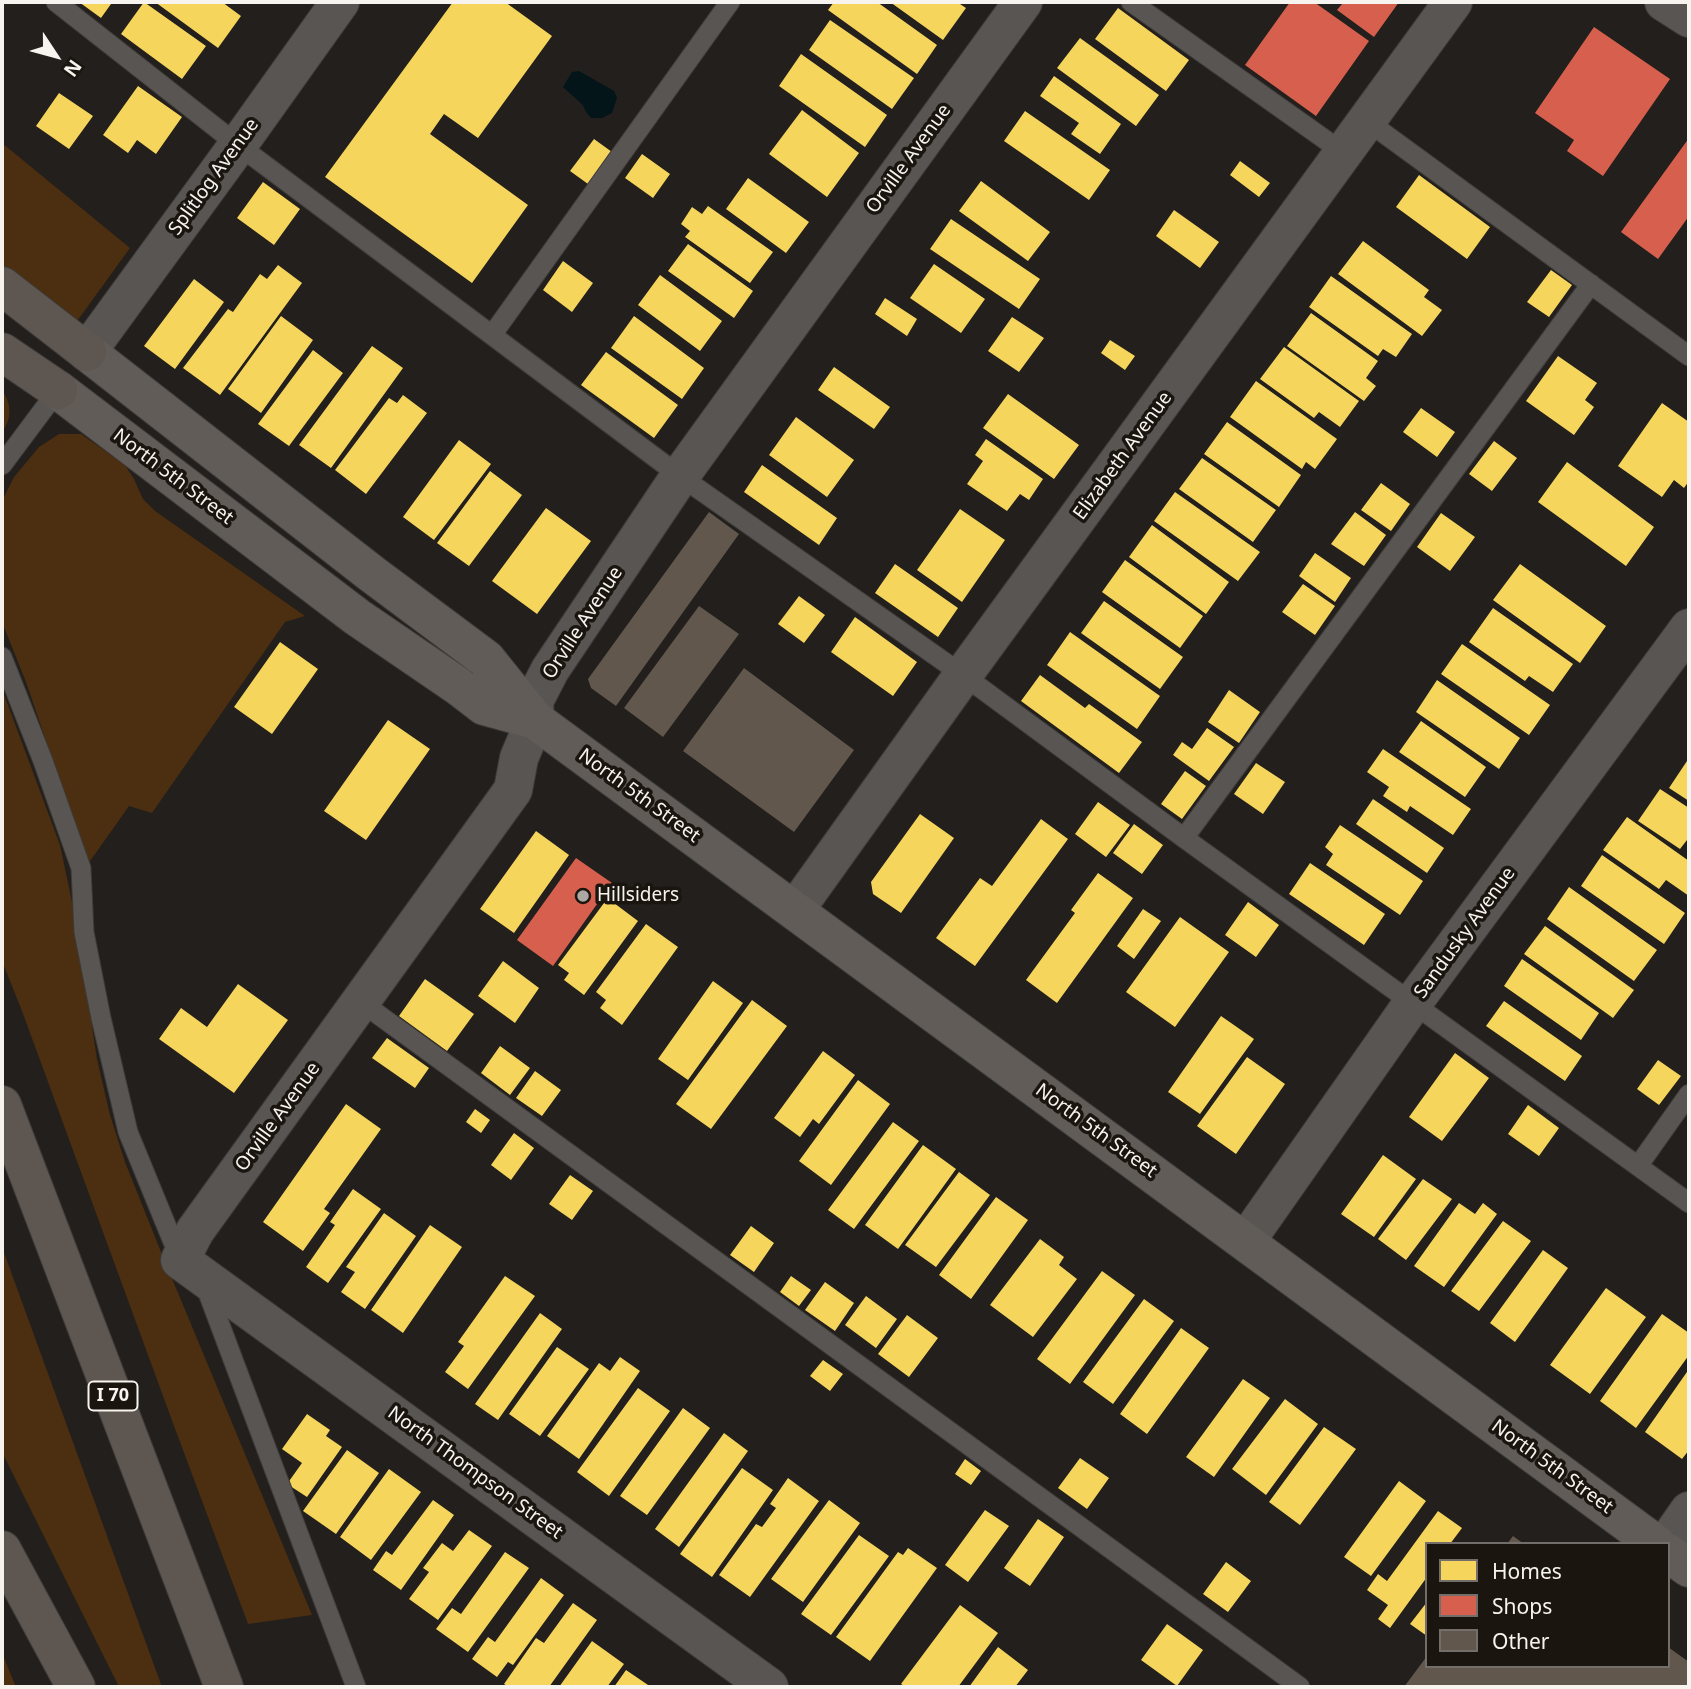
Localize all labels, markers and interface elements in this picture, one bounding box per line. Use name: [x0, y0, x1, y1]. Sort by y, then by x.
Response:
north arrow: [21, 21, 91, 91]
text: N: [58, 54, 88, 82]
street label: Orville Avenue: [862, 100, 956, 218]
street label: Splitlog Avenue: [164, 114, 264, 240]
street label: Elizabeth Avenue: [1069, 388, 1177, 524]
street label: North 5th Street: [108, 424, 238, 530]
street label: Orville Avenue: [538, 563, 628, 683]
street label: North 5th Street: [574, 744, 704, 848]
street label: Sandusky Avenue: [1410, 863, 1520, 1003]
place label: Hillsiders: [597, 885, 679, 907]
marker: Hillsiders: [575, 888, 591, 904]
street label: Orville Avenue: [231, 1058, 325, 1176]
street label: North 5th Street: [1031, 1079, 1161, 1183]
road number: I 70: [88, 1381, 138, 1410]
street label: North Thompson Street: [383, 1402, 567, 1544]
street label: North 5th Street: [1487, 1415, 1617, 1519]
legend: [1425, 1542, 1670, 1668]
text: Homes: [1492, 1557, 1562, 1585]
text: Shops: [1492, 1592, 1552, 1620]
text: Other: [1492, 1627, 1549, 1655]

